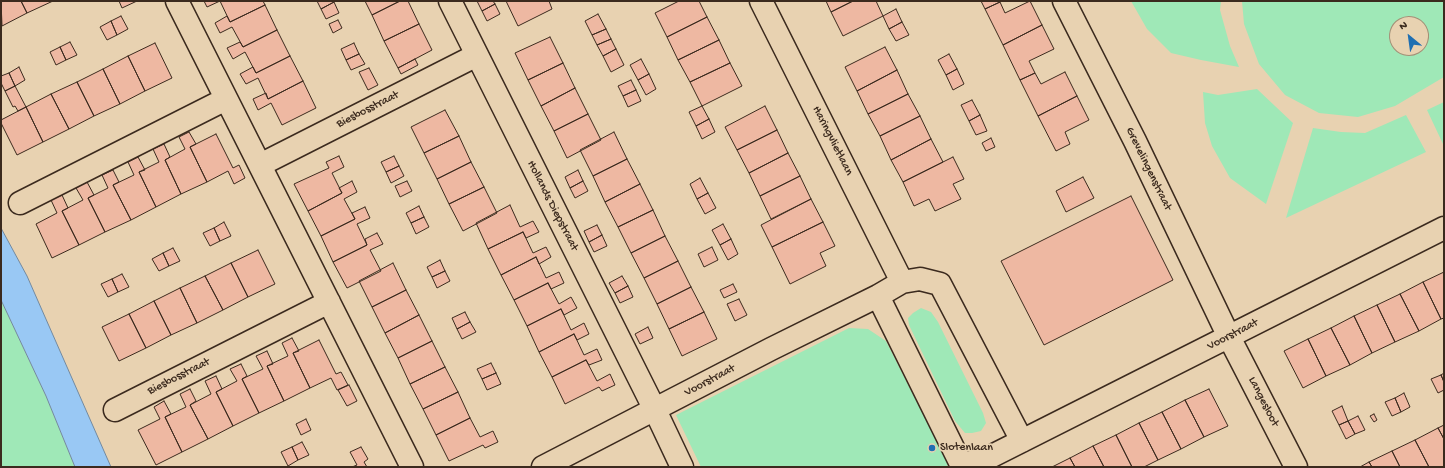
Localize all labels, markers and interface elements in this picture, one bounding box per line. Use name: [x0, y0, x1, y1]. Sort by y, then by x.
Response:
north arrow: [1389, 16, 1429, 56]
text: N: [1398, 19, 1410, 33]
street label: Biesbosstraat: [334, 88, 402, 132]
street label: Haringvlietlaan: [808, 104, 856, 178]
street label: Grevelingenstraat: [1122, 125, 1174, 213]
street label: Hollands Diepstraat: [523, 158, 581, 254]
street label: Voorstraat: [1205, 316, 1261, 354]
street label: Biesbosstraat: [145, 355, 213, 399]
street label: Voorstraat: [682, 362, 738, 400]
street label: Langesloot: [1244, 375, 1282, 429]
place label: Slotenlaan: [940, 441, 993, 455]
marker: Slotenlaan: [927, 443, 937, 453]

